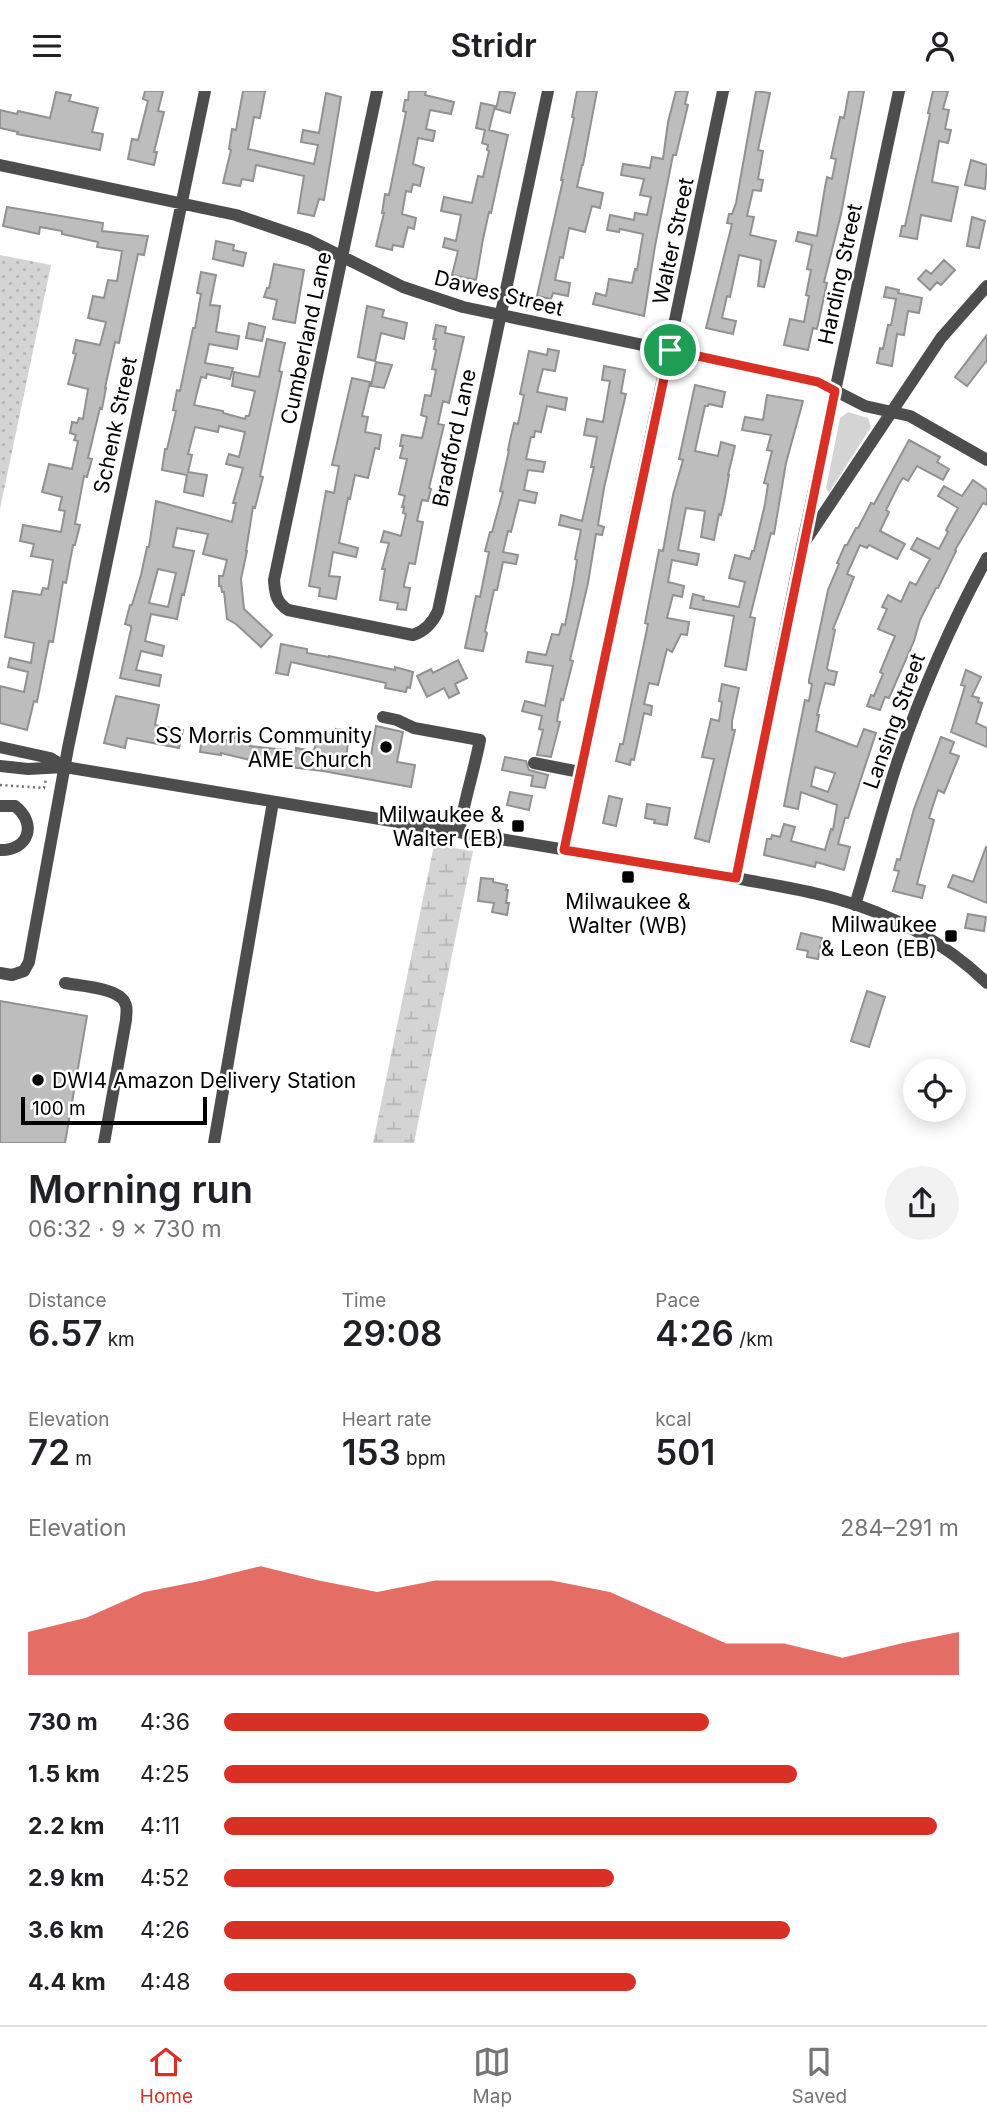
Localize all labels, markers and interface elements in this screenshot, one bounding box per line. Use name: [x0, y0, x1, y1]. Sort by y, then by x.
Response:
text: Stridr: [450, 26, 537, 65]
icon: menu: [28, 27, 66, 65]
icon: person: [921, 27, 959, 65]
street label: Walter Street: [647, 175, 699, 307]
street label: Harding Street: [813, 201, 867, 347]
street label: Cumberland Lane: [275, 249, 337, 427]
street label: Dawes Street: [432, 265, 566, 321]
pin: [640, 320, 700, 380]
icon: arrive: [651, 331, 689, 369]
street label: Schenk Street: [88, 354, 142, 496]
street label: Bradford Lane: [427, 367, 481, 509]
street label: Lansing Street: [858, 650, 930, 792]
place label: SS Morris Community AME Church: [155, 723, 372, 772]
marker: SS Morris Community AME Church: [378, 739, 394, 755]
place label: Milwaukee & Walter (EB): [378, 802, 504, 851]
marker: Milwaukee & Walter (EB): [510, 818, 526, 834]
marker: Milwaukee & Walter (WB): [620, 869, 636, 885]
place label: Milwaukee & Walter (WB): [565, 889, 691, 938]
place label: Milwaukee & Leon (EB): [821, 912, 937, 961]
marker: Milwaukee & Leon (EB): [943, 928, 959, 944]
map controls: [903, 1059, 966, 1122]
button: locate: [903, 1059, 966, 1122]
place label: DWI4 Amazon Delivery Station: [52, 1068, 356, 1093]
marker: DWI4 Amazon Delivery Station: [30, 1072, 46, 1088]
scale bar: [21, 1094, 206, 1126]
text: 100 m: [32, 1097, 86, 1120]
text: Morning run: [28, 1166, 253, 1212]
button: share: [885, 1166, 959, 1240]
text: 06:32 · 9 × 730 m: [28, 1215, 222, 1243]
text: Distance: [28, 1289, 106, 1312]
text: Time: [342, 1289, 386, 1312]
text: Pace: [655, 1289, 700, 1312]
text: 6.57: [28, 1312, 102, 1354]
text: 29:08: [342, 1312, 443, 1354]
text: 4:26: [655, 1312, 734, 1354]
text: km: [102, 1328, 135, 1351]
text: /km: [734, 1328, 773, 1351]
text: Elevation: [28, 1408, 109, 1431]
text: Heart rate: [342, 1408, 432, 1431]
text: kcal: [655, 1408, 692, 1431]
text: 72: [28, 1431, 70, 1473]
text: 153: [342, 1431, 401, 1473]
text: 501: [655, 1431, 715, 1473]
text: m: [70, 1447, 92, 1470]
text: bpm: [401, 1447, 446, 1470]
text: Elevation: [28, 1514, 127, 1542]
text: 284–291 m: [840, 1514, 959, 1542]
text: 730 m: [28, 1708, 98, 1736]
text: 4:36: [140, 1708, 190, 1736]
text: 1.5 km: [28, 1760, 100, 1788]
text: 4:25: [140, 1760, 190, 1788]
text: 2.2 km: [28, 1812, 104, 1840]
text: 4:11: [140, 1812, 180, 1840]
text: 2.9 km: [28, 1864, 105, 1892]
text: 4:52: [140, 1864, 190, 1892]
text: 3.6 km: [28, 1916, 104, 1944]
text: 4:26: [140, 1916, 190, 1944]
text: 4.4 km: [28, 1968, 106, 1996]
text: 4:48: [140, 1968, 191, 1996]
tab: Home: [140, 2043, 193, 2108]
tab: Map: [473, 2043, 512, 2108]
tab: Saved: [792, 2043, 847, 2108]

